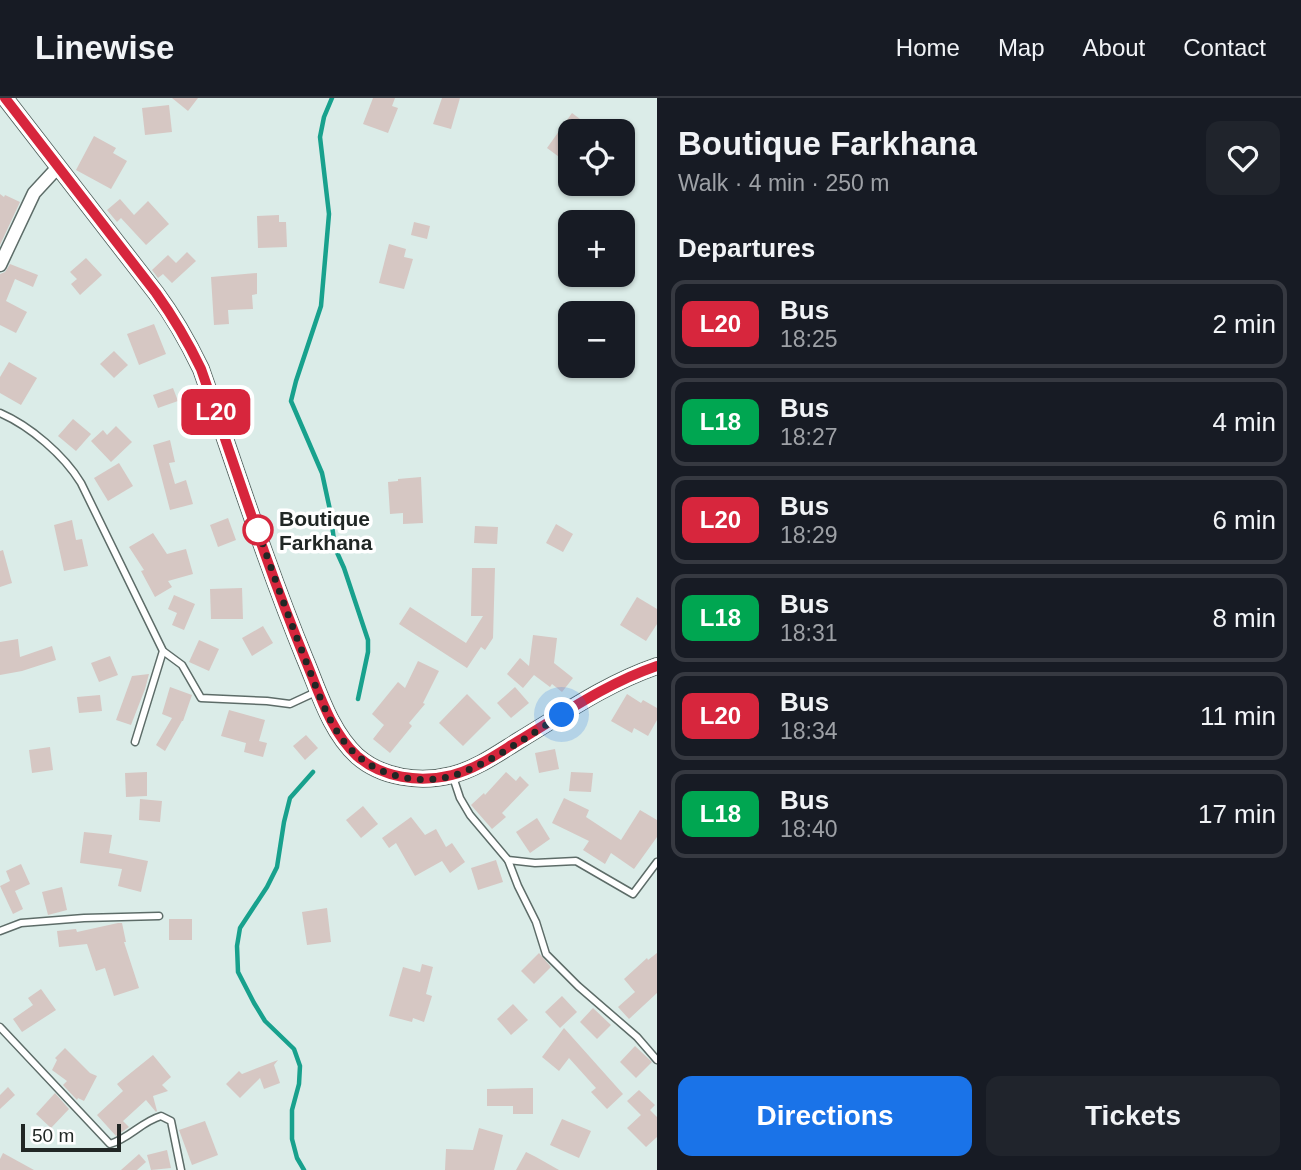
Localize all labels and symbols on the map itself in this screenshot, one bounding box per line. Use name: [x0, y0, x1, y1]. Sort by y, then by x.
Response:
line badge: L20: [176, 389, 256, 435]
place label: Boutique Farkhana: [279, 507, 373, 554]
marker: Boutique Farkhana: [243, 515, 273, 545]
your location: [544, 697, 579, 732]
scale bar: [21, 1121, 121, 1153]

